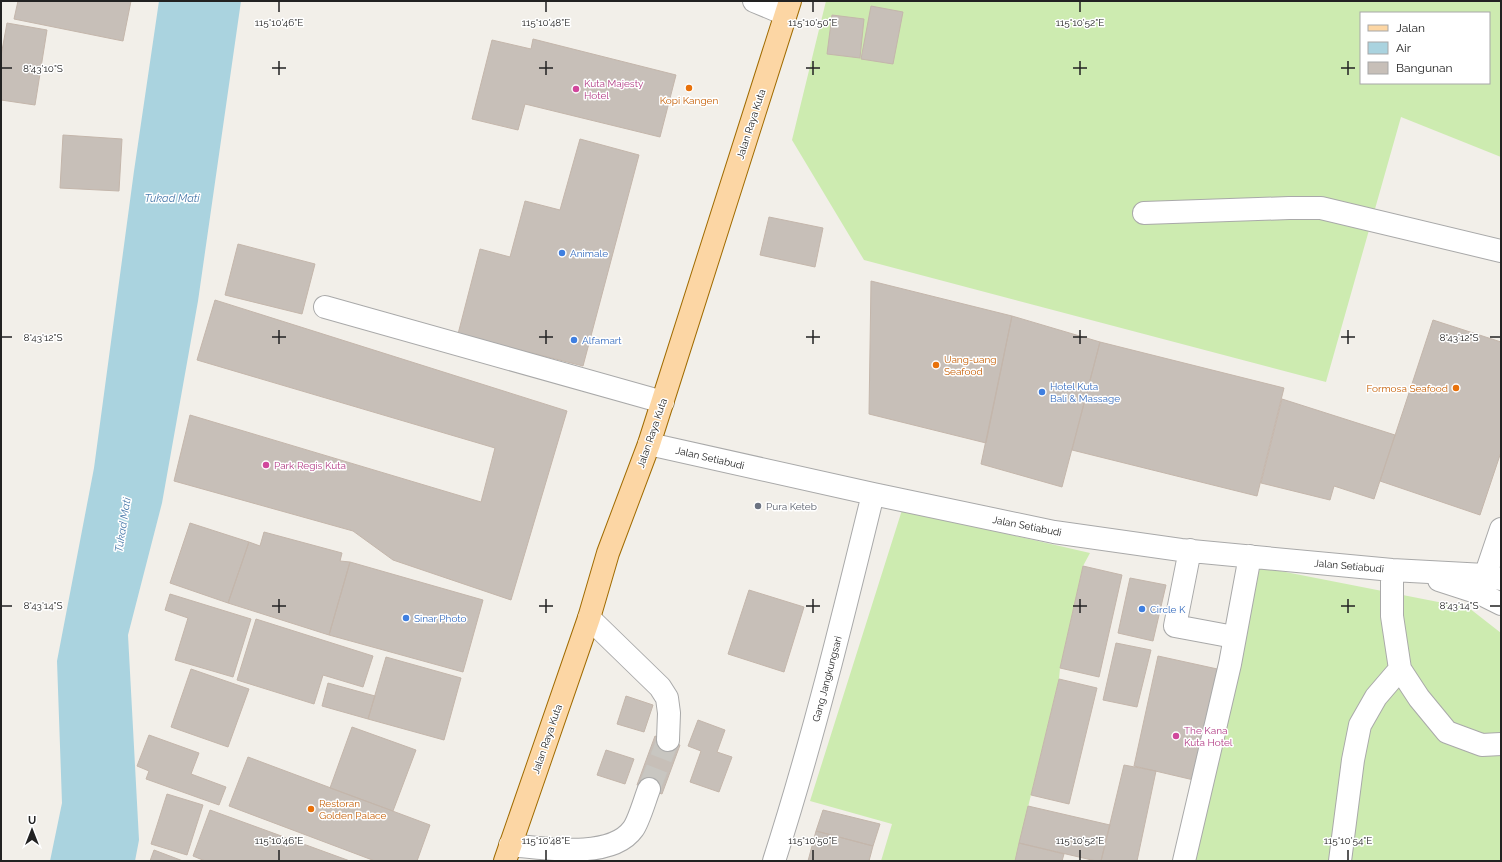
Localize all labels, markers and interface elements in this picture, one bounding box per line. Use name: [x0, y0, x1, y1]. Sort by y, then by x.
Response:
legend: [1360, 12, 1490, 84]
text: 115°10'46"E: [255, 17, 303, 28]
text: 115°10'48"E: [522, 17, 570, 28]
text: 115°10'50"E: [788, 17, 838, 28]
text: 115°10'52"E: [1056, 17, 1104, 28]
text: Jalan: [1396, 21, 1425, 35]
text: Air: [1396, 41, 1412, 55]
text: Bangunan: [1396, 61, 1453, 75]
text: 8°43'10"S: [23, 63, 63, 74]
place label: Kuta Majesty Hotel: [584, 78, 644, 101]
marker: Kopi Kangen: [684, 83, 694, 93]
marker: Kuta Majesty Hotel: [571, 84, 581, 94]
street label: Jalan Raya Kuta: [735, 88, 767, 160]
place label: Kopi Kangen: [660, 95, 718, 106]
water label: Tukad Mati: [144, 192, 200, 205]
marker: Animale: [557, 248, 567, 258]
place label: Animale: [570, 248, 608, 259]
text: 8°43'12"S: [24, 332, 62, 343]
text: 8°43'12"S: [1440, 332, 1478, 343]
marker: Alfamart: [569, 335, 579, 345]
place label: Alfamart: [582, 335, 622, 346]
place label: Uang-uang Seafood: [944, 354, 997, 377]
marker: Uang-uang Seafood: [931, 360, 941, 370]
place label: Hotel Kuta Bali & Massage: [1050, 381, 1120, 404]
place label: Formosa Seafood: [1366, 383, 1448, 394]
marker: Formosa Seafood: [1451, 383, 1461, 393]
marker: Hotel Kuta Bali & Massage: [1037, 387, 1047, 397]
street label: Jalan Raya Kuta: [635, 397, 669, 469]
street label: Jalan Setiabudi: [675, 445, 745, 471]
marker: Park Regis Kuta: [261, 460, 271, 470]
place label: Park Regis Kuta: [274, 460, 346, 471]
water label: Tukad Mati: [112, 496, 134, 553]
marker: Pura Keteb: [753, 501, 763, 511]
place label: Pura Keteb: [766, 501, 817, 512]
street label: Jalan Setiabudi: [992, 514, 1062, 538]
street label: Jalan Setiabudi: [1314, 557, 1384, 575]
text: 8°43'14"S: [23, 600, 63, 611]
text: 8°43'14"S: [1439, 600, 1479, 611]
marker: Circle K: [1137, 604, 1147, 614]
place label: Circle K: [1150, 604, 1186, 615]
marker: Sinar Photo: [401, 613, 411, 623]
place label: Sinar Photo: [414, 613, 467, 624]
street label: Gang Jangkungsari: [810, 635, 844, 723]
street label: Jalan Raya Kuta: [530, 703, 564, 775]
place label: The Kana Kuta Hotel: [1184, 725, 1233, 748]
marker: The Kana Kuta Hotel: [1171, 731, 1181, 741]
place label: Restoran Golden Palace: [319, 798, 387, 821]
marker: Restoran Golden Palace: [306, 804, 316, 814]
north arrow: [12, 810, 52, 850]
text: U: [28, 814, 36, 827]
text: 115°10'46"E: [255, 835, 303, 846]
text: 115°10'48"E: [522, 835, 570, 846]
text: 115°10'50"E: [788, 835, 838, 846]
text: 115°10'52"E: [1056, 835, 1104, 846]
text: 115°10'54"E: [1324, 835, 1372, 846]

